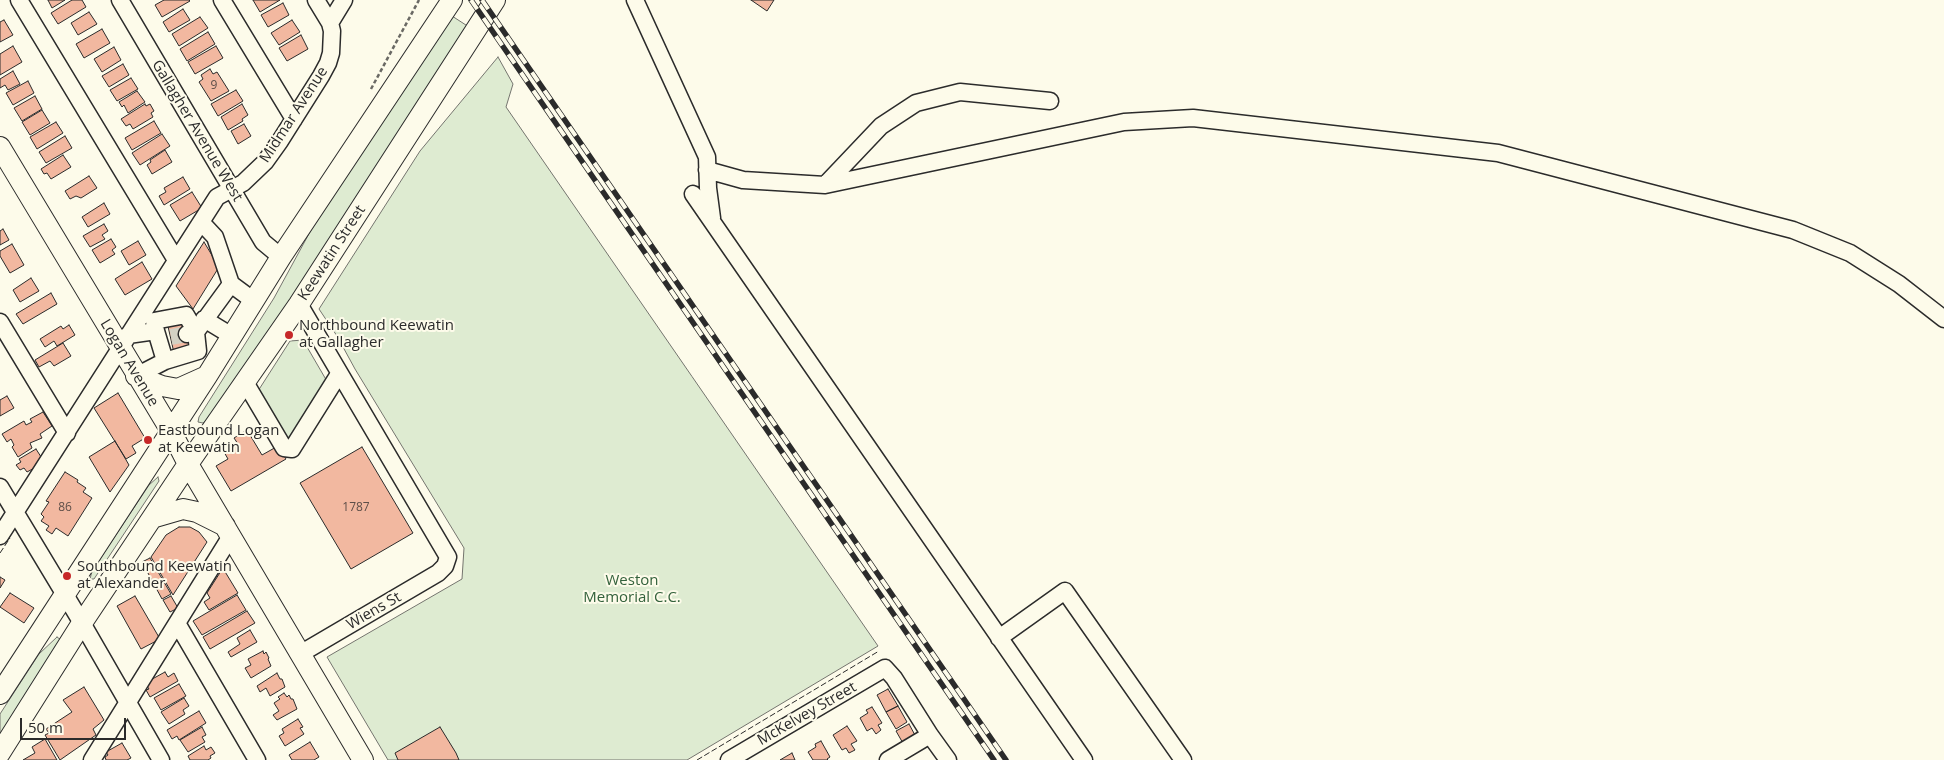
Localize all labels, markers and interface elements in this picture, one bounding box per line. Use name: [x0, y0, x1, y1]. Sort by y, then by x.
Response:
street label: Gallagher Avenue West: [148, 57, 246, 205]
street label: Midmar Avenue: [256, 64, 332, 166]
house number: 9: [211, 79, 217, 93]
street label: Keewatin Street: [294, 202, 370, 304]
street label: Logan Avenue: [96, 316, 162, 410]
place label: Northbound Keewatin at Gallagher: [299, 317, 454, 352]
marker: Northbound Keewatin at Gallagher: [283, 329, 295, 341]
place label: Eastbound Logan at Keewatin: [158, 422, 279, 457]
marker: Eastbound Logan at Keewatin: [142, 434, 154, 446]
house number: 86: [58, 501, 72, 515]
house number: 1787: [342, 501, 370, 515]
place label: Southbound Keewatin at Alexander: [77, 558, 232, 593]
marker: Southbound Keewatin at Alexander: [61, 570, 73, 582]
park label: Weston Memorial C.C.: [583, 572, 681, 607]
street label: Wiens St: [344, 588, 404, 634]
street label: McKelvey Street: [754, 678, 860, 750]
scale bar: [22, 708, 129, 740]
text: 50 m: [28, 717, 63, 737]

